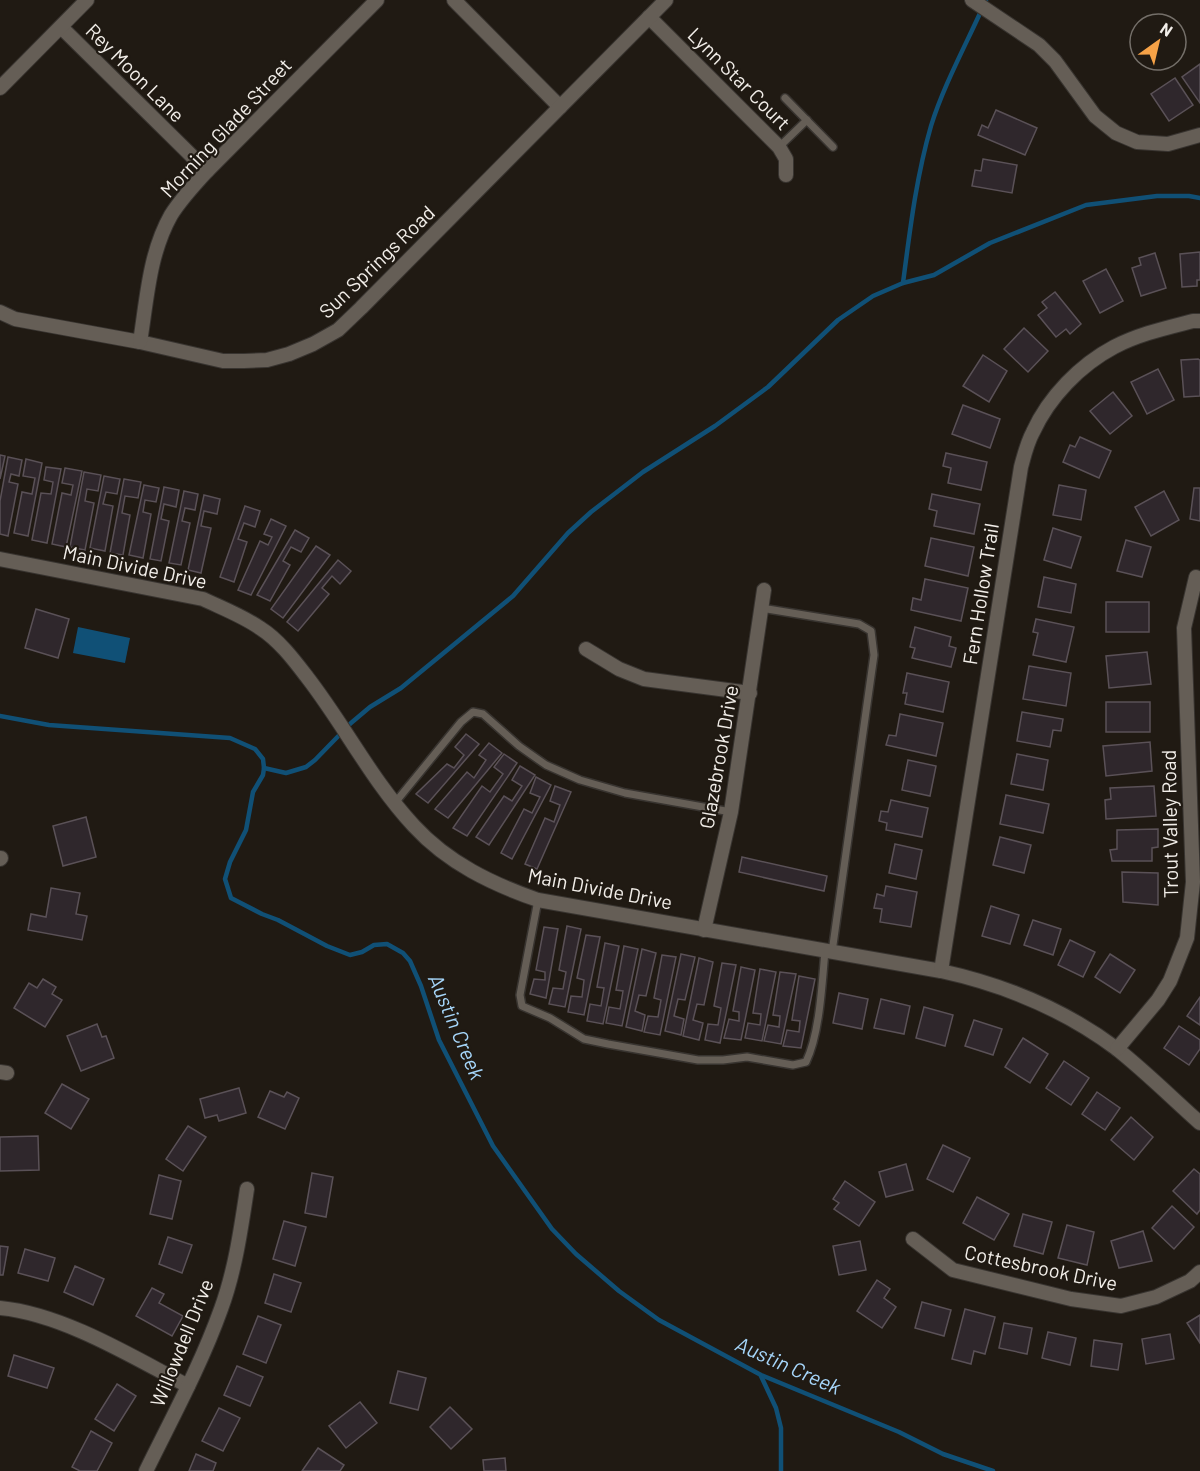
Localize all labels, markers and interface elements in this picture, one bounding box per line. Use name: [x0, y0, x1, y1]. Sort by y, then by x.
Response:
north arrow: [1128, 12, 1188, 72]
street label: Rey Moon Lane: [81, 18, 190, 127]
text: N: [1157, 18, 1176, 40]
street label: Lynn Star Court: [684, 22, 796, 134]
street label: Morning Glade Street: [155, 53, 296, 202]
street label: Sun Springs Road: [313, 200, 439, 323]
street label: Fern Hollow Trail: [957, 521, 1003, 666]
street label: Main Divide Drive: [61, 539, 209, 593]
street label: Glazebrook Drive: [694, 683, 742, 830]
street label: Trout Valley Road: [1156, 750, 1182, 898]
street label: Main Divide Drive: [526, 862, 674, 914]
water label: Austin Creek: [424, 970, 491, 1084]
street label: Cottesbrook Drive: [963, 1239, 1120, 1295]
street label: Willowdell Drive: [145, 1275, 218, 1410]
water label: Austin Creek: [732, 1330, 846, 1399]

